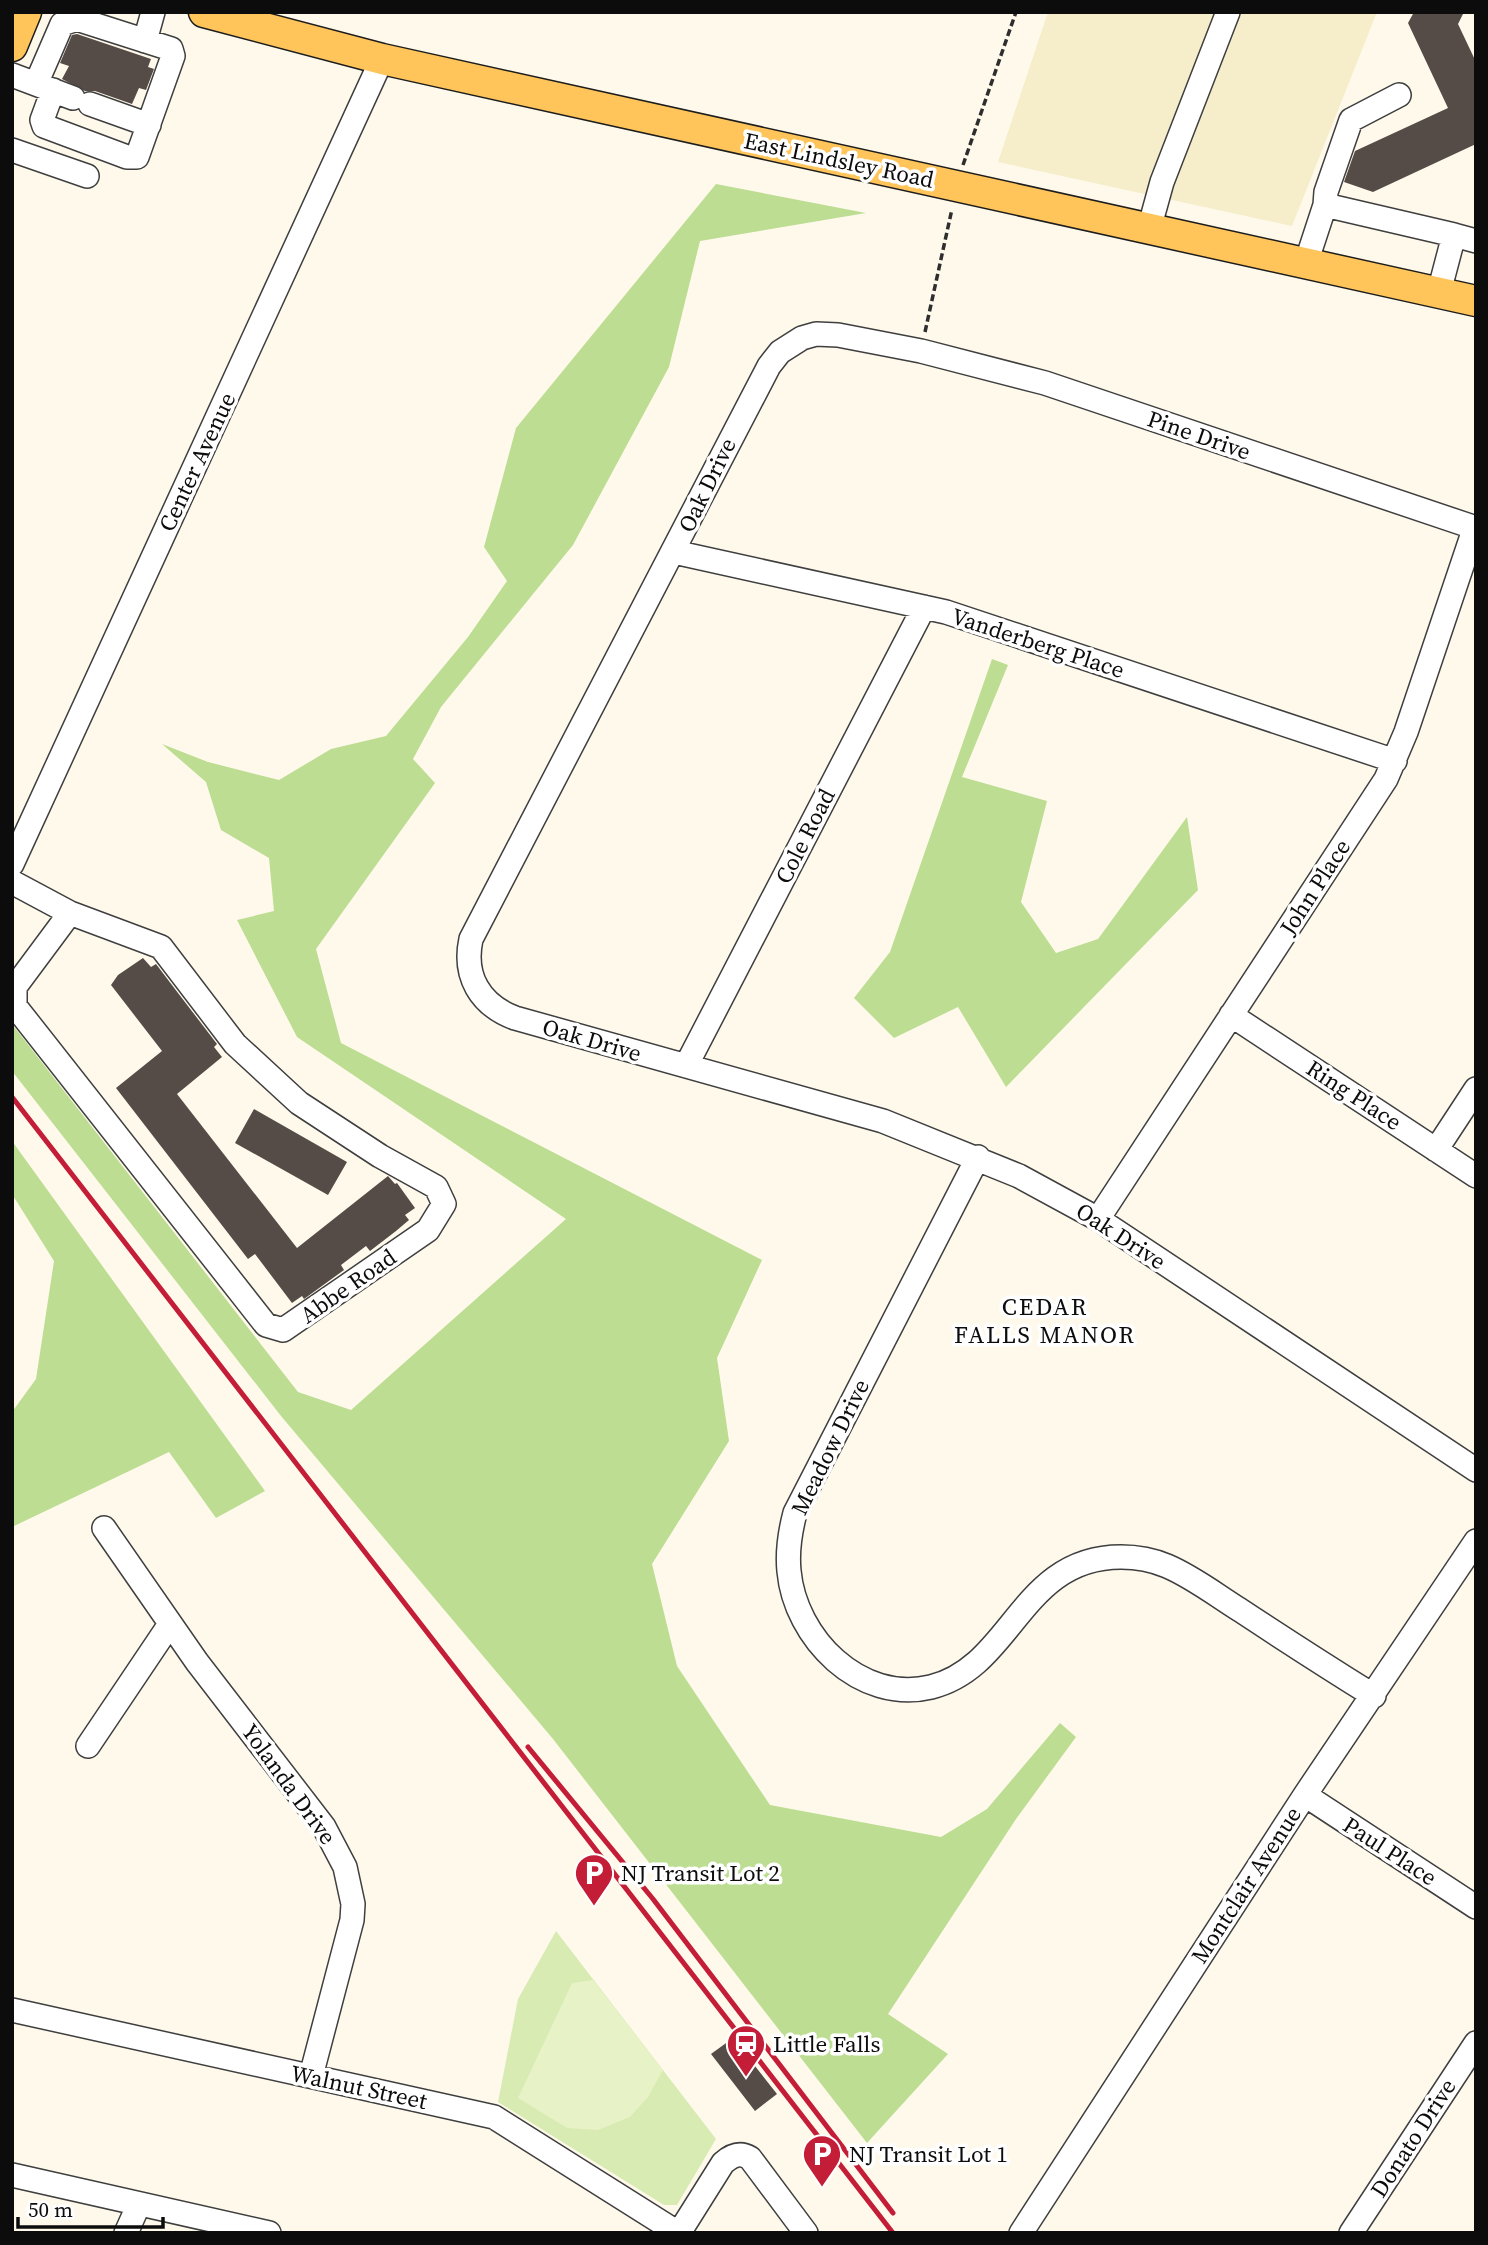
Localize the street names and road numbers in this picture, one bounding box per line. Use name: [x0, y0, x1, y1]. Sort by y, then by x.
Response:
street label: East Lindsley Road: [741, 124, 937, 196]
street label: Center Avenue: [151, 387, 243, 537]
street label: Pine Drive: [1143, 402, 1255, 468]
street label: Oak Drive: [670, 432, 744, 538]
street label: Vanderberg Place: [947, 600, 1129, 686]
street label: Cole Road: [767, 783, 843, 889]
street label: John Place: [1271, 833, 1358, 942]
street label: Oak Drive: [539, 1011, 645, 1069]
street label: Ring Place: [1300, 1052, 1408, 1138]
street label: Oak Drive: [1070, 1195, 1172, 1277]
street label: Abbe Road: [293, 1241, 403, 1331]
street label: Meadow Drive: [783, 1374, 877, 1520]
street label: Yolanda Drive: [234, 1717, 344, 1851]
street label: Montclair Avenue: [1183, 1800, 1309, 1970]
street label: Paul Place: [1337, 1809, 1443, 1893]
street label: Walnut Street: [288, 2057, 431, 2117]
street label: Donato Drive: [1363, 2072, 1463, 2204]

